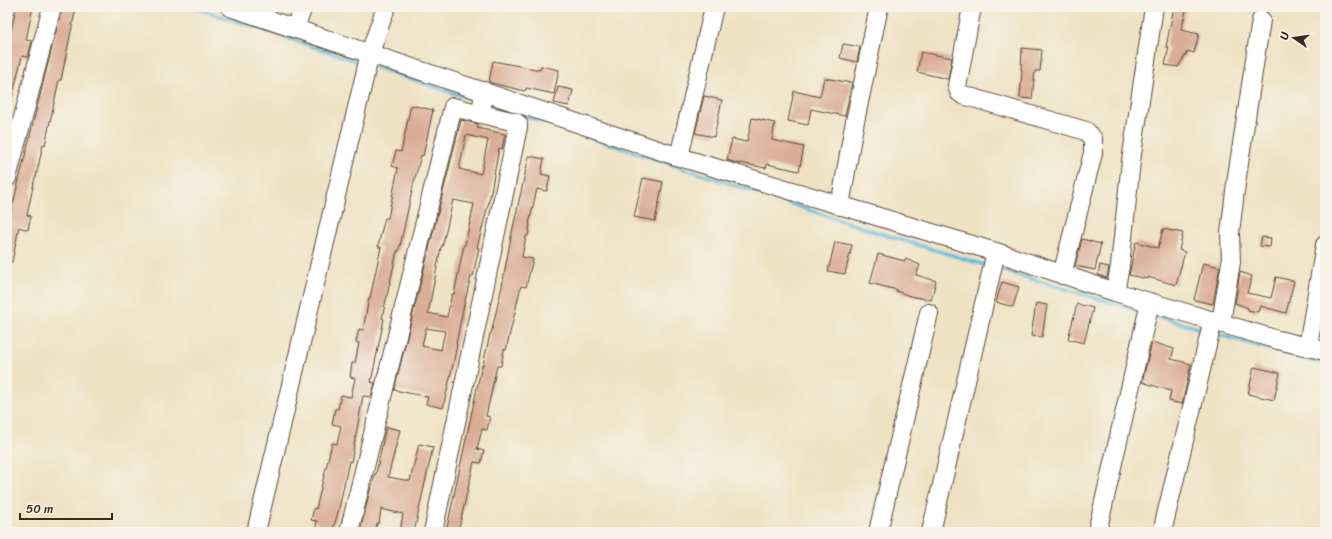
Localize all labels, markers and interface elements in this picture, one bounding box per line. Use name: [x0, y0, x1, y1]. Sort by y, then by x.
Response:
north arrow: [1274, 18, 1314, 58]
text: U: [1275, 29, 1295, 42]
scale bar: [20, 495, 112, 521]
text: 50 m: [26, 498, 53, 520]

